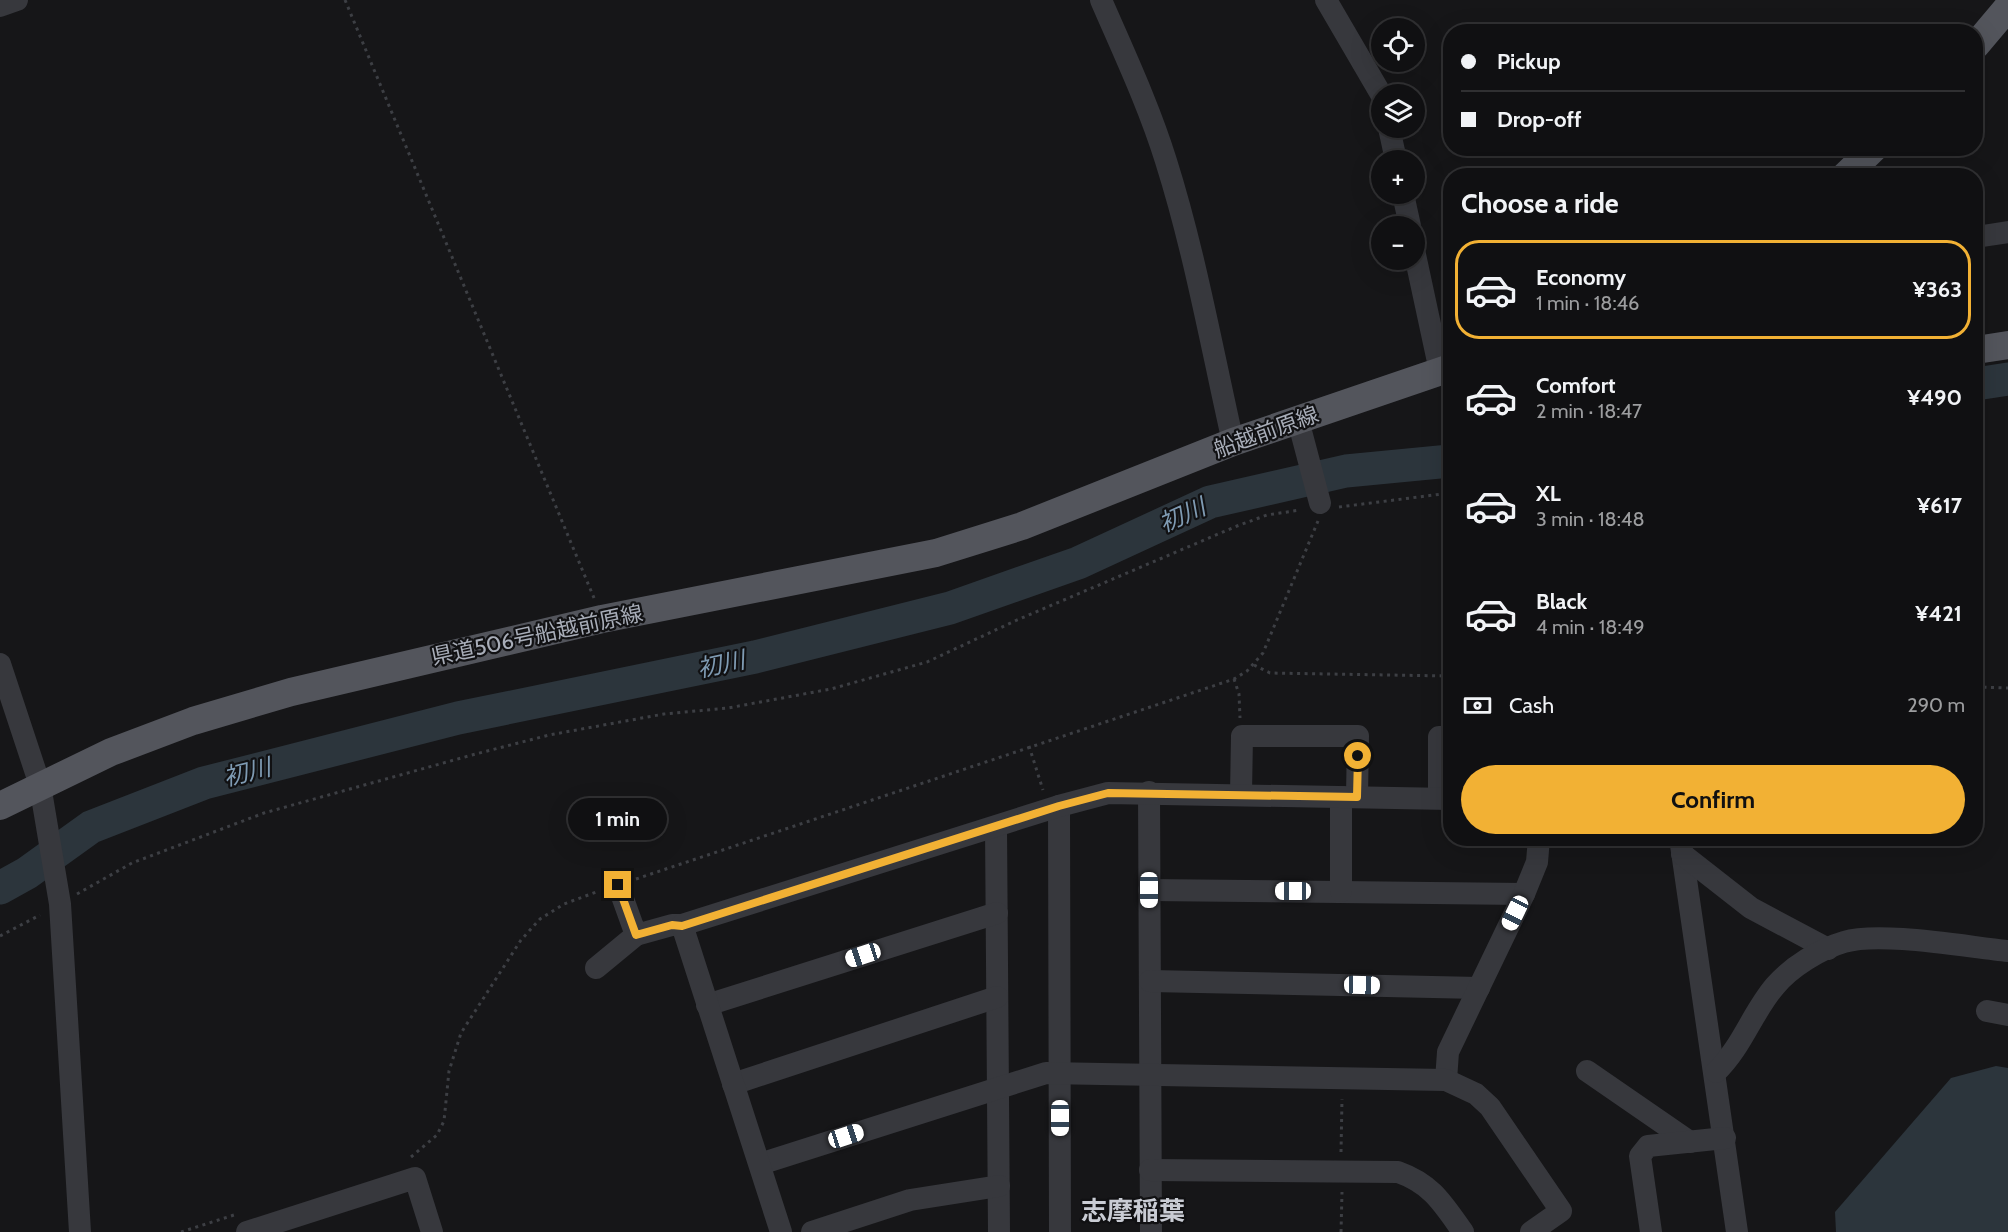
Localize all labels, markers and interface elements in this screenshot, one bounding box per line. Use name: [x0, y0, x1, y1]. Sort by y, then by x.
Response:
map controls: [1371, 18, 1425, 270]
button: locate: [1371, 18, 1425, 72]
text: Pickup: [1497, 48, 1561, 75]
button: layers: [1371, 84, 1425, 138]
text: Drop-off: [1497, 106, 1581, 133]
button: +: [1371, 150, 1425, 204]
text: Choose a ride: [1461, 187, 1619, 220]
button: −: [1371, 216, 1425, 270]
icon: car: [1464, 263, 1518, 317]
text: Economy: [1536, 264, 1626, 291]
text: ¥363: [1913, 276, 1962, 303]
text: 1 min · 18:46: [1536, 291, 1639, 315]
icon: car: [1464, 371, 1518, 425]
text: Comfort: [1536, 372, 1615, 399]
text: ¥490: [1907, 384, 1962, 411]
text: 2 min · 18:47: [1536, 399, 1642, 423]
street label: 船越前原線: [1210, 401, 1322, 463]
icon: car: [1464, 479, 1518, 533]
text: XL: [1536, 480, 1561, 507]
water label: 初川: [1154, 491, 1213, 538]
text: ¥617: [1917, 492, 1962, 519]
text: 3 min · 18:48: [1536, 507, 1645, 531]
icon: car: [1464, 587, 1518, 641]
text: Black: [1536, 588, 1587, 615]
street label: 県道506号船越前原線: [429, 599, 645, 671]
text: ¥421: [1915, 600, 1962, 627]
text: 4 min · 18:49: [1536, 615, 1645, 639]
water label: 初川: [695, 644, 750, 683]
icon: cash: [1461, 689, 1494, 722]
text: Cash: [1509, 692, 1554, 719]
text: 290 m: [1907, 693, 1965, 717]
route start: [1344, 742, 1371, 769]
water label: 初川: [220, 751, 277, 792]
button: Confirm: [1461, 765, 1965, 834]
callout: 1 min: [568, 798, 668, 840]
text: 1 min: [595, 807, 640, 831]
route end: [604, 871, 631, 898]
car: [1140, 872, 1158, 908]
car: [1275, 882, 1311, 900]
car: [1499, 893, 1531, 933]
car: [843, 941, 883, 969]
car: [1344, 976, 1380, 994]
car: [1051, 1100, 1069, 1136]
car: [826, 1122, 866, 1150]
district label: 志摩稲葉: [1081, 1195, 1185, 1227]

